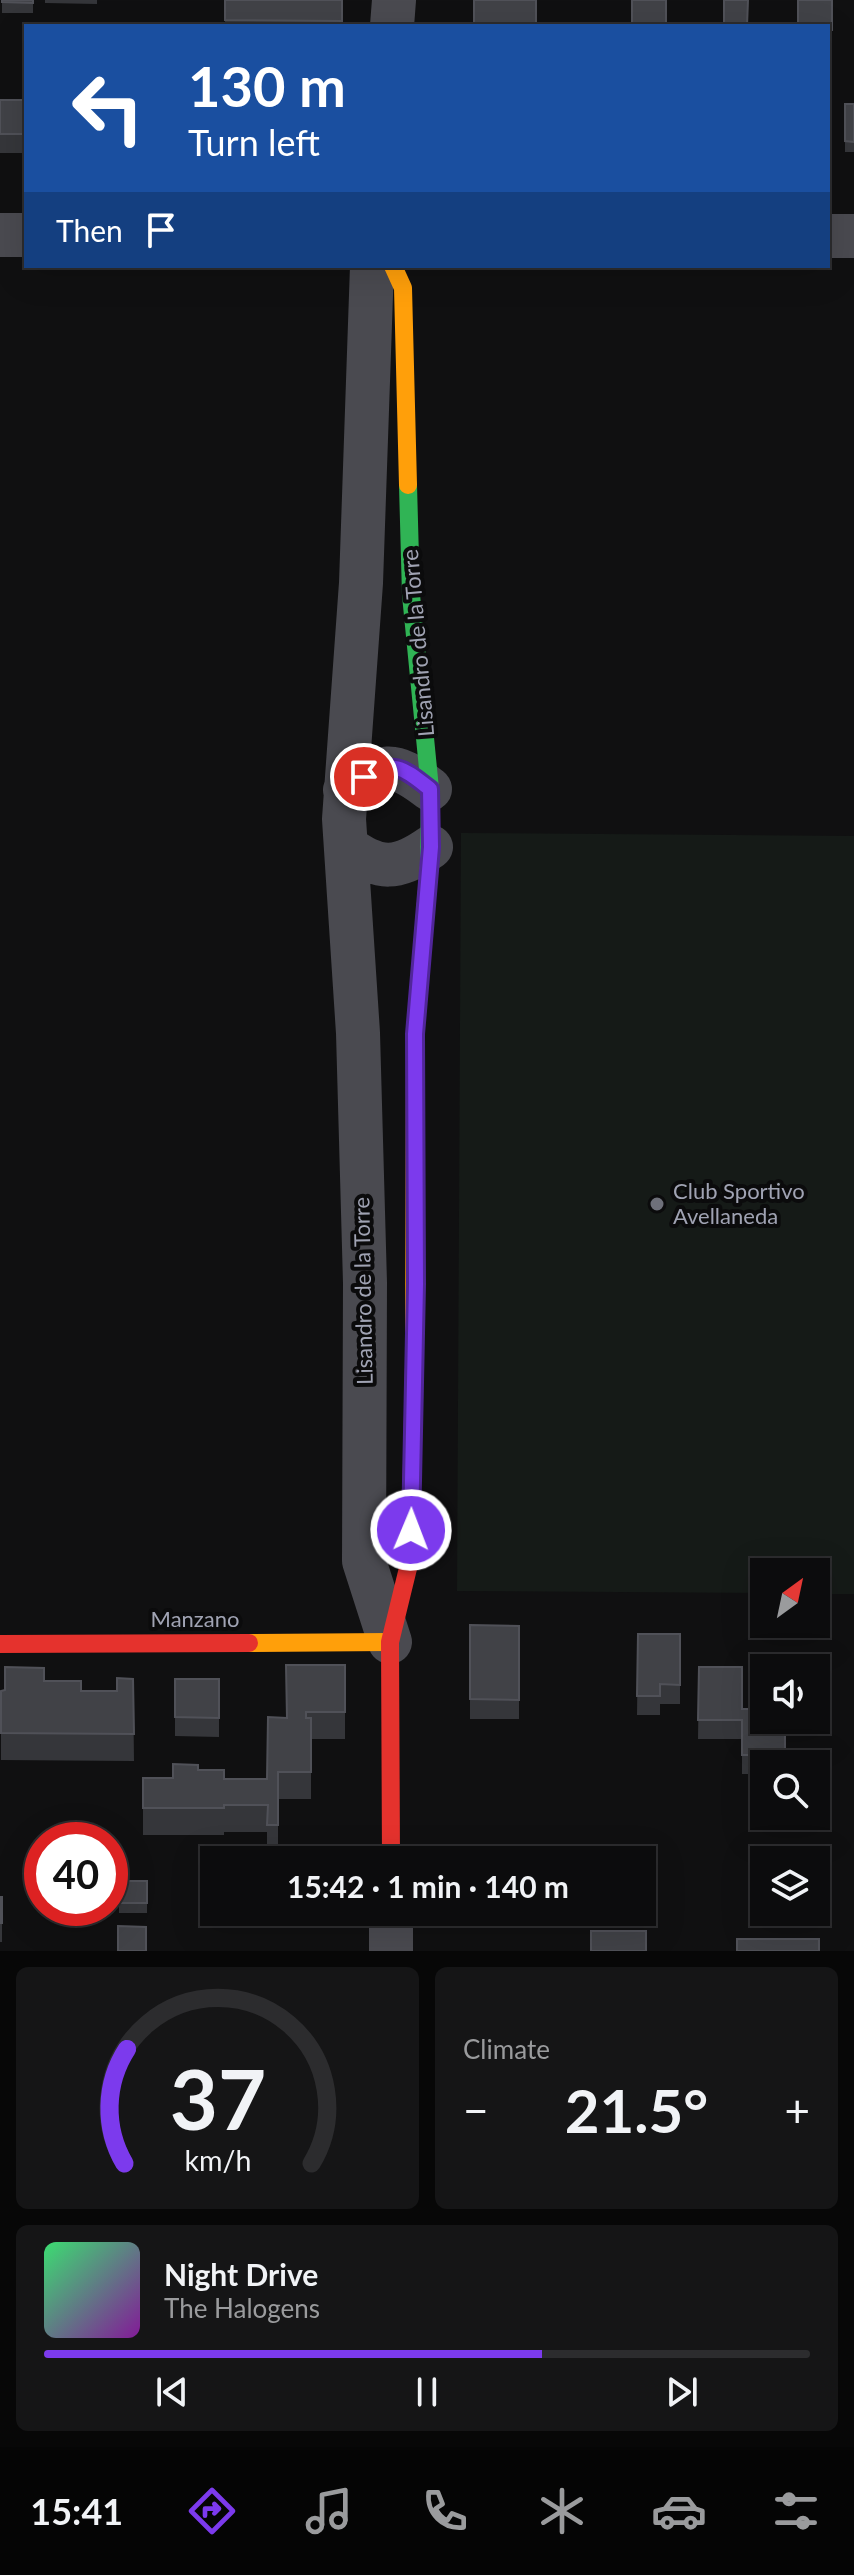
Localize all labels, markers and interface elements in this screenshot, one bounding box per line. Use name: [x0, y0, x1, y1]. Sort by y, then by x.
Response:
text: 130 m: [188, 52, 346, 119]
icon: left: [56, 56, 160, 160]
text: Turn left: [188, 120, 320, 164]
icon: arrive: [139, 208, 183, 252]
text: Then: [56, 212, 123, 248]
street label: Lisandro de la Torre: [396, 548, 439, 738]
pin: [330, 743, 398, 811]
icon: arrive: [342, 755, 386, 799]
place label: Club Sportivo Avellaneda: [673, 1177, 805, 1229]
marker: Club Sportivo Avellaneda: [648, 1195, 666, 1213]
street label: Lisandro de la Torre: [347, 1197, 378, 1385]
position arrow: [369, 1488, 453, 1572]
north arrow: [750, 1558, 830, 1638]
map controls: [750, 1558, 830, 1926]
street label: Manzano: [151, 1605, 239, 1632]
button: sound: [750, 1654, 830, 1734]
button: search: [750, 1750, 830, 1830]
speed limit sign: 40: [24, 1822, 128, 1926]
button: layers: [750, 1846, 830, 1926]
text: 15:42 · 1 min · 140 m: [287, 1868, 569, 1904]
text: Climate: [463, 2033, 550, 2065]
text: 37: [169, 2048, 266, 2148]
text: 21.5°: [565, 2074, 708, 2146]
text: −: [463, 2084, 489, 2136]
text: +: [784, 2084, 810, 2136]
text: km/h: [184, 2143, 251, 2177]
text: Night Drive: [164, 2256, 318, 2292]
text: The Halogens: [164, 2292, 320, 2324]
icon: previous: [150, 2370, 194, 2414]
icon: pause: [405, 2370, 449, 2414]
icon: next: [660, 2370, 704, 2414]
icon: directions: [184, 2483, 240, 2539]
icon: music: [301, 2483, 357, 2539]
icon: phone: [417, 2483, 473, 2539]
icon: climate: [534, 2483, 590, 2539]
icon: car: [651, 2483, 707, 2539]
icon: filters: [768, 2483, 824, 2539]
text: 15:41: [30, 2489, 123, 2533]

